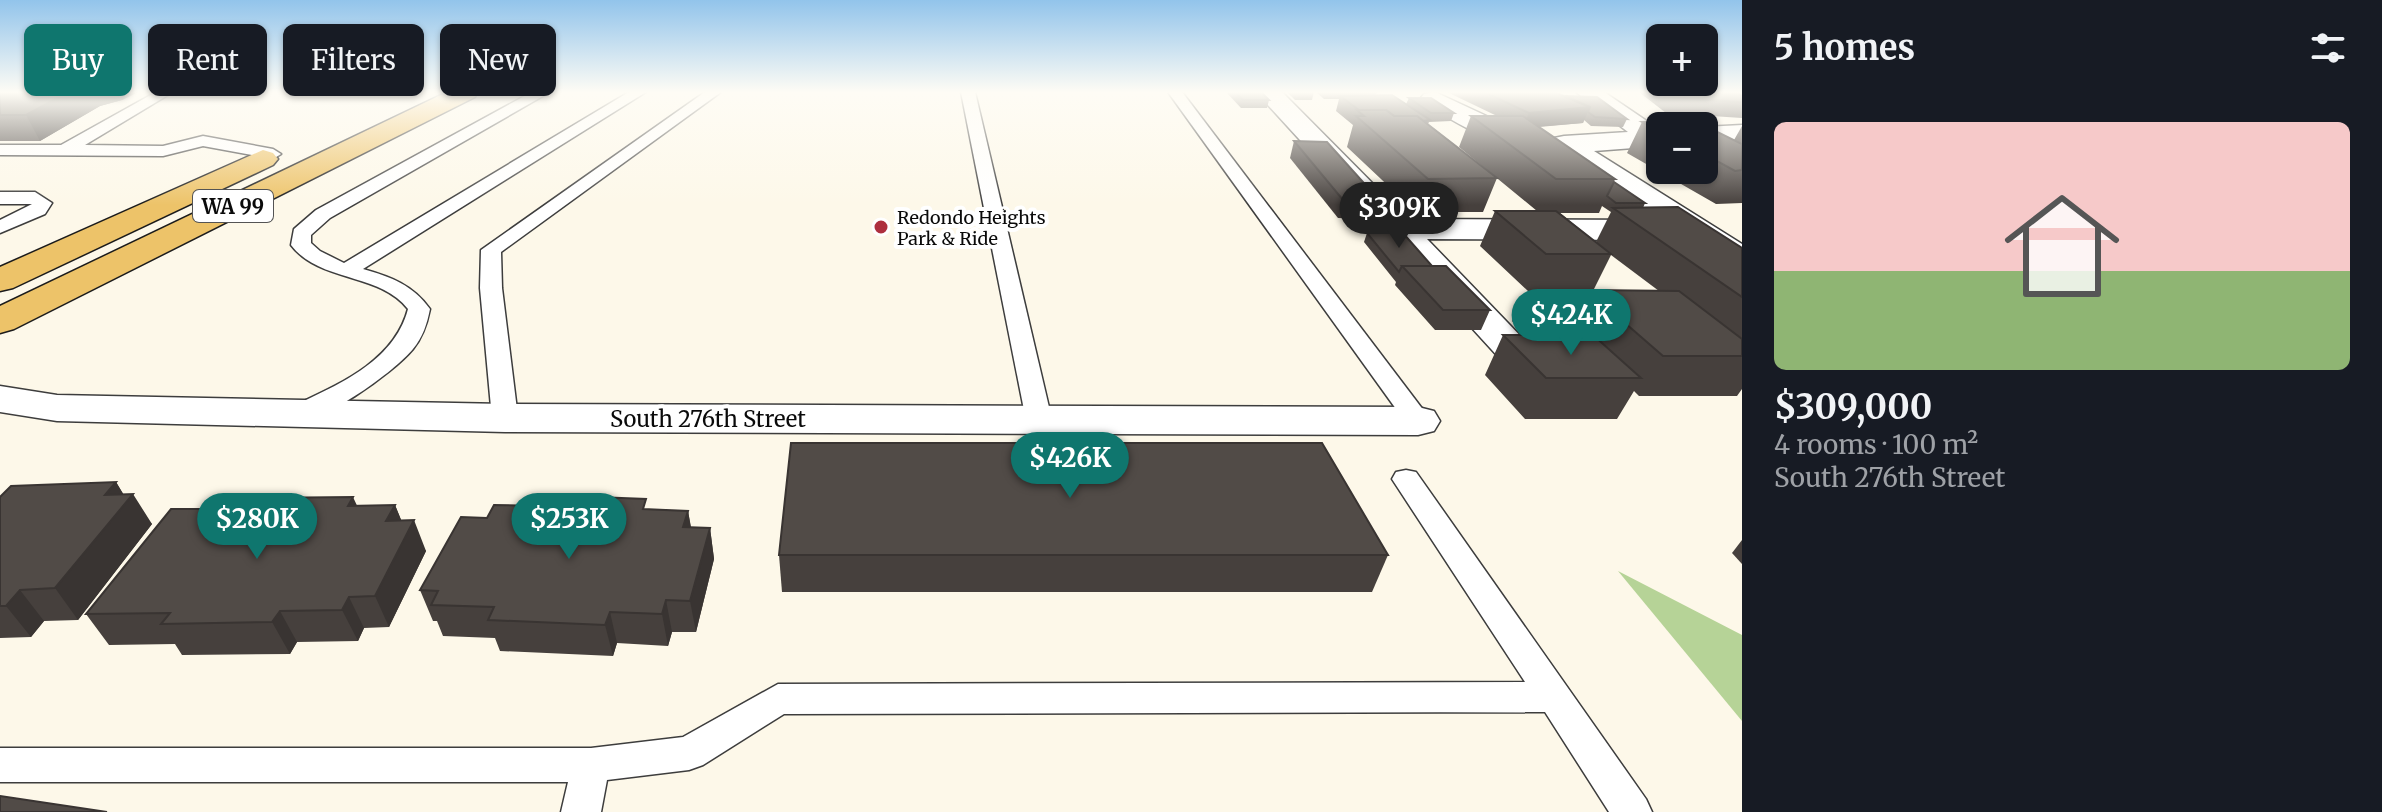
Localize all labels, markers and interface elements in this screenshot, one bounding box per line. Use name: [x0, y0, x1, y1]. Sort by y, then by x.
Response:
chip: Buy: [24, 24, 132, 96]
chip: Rent: [148, 24, 267, 96]
chip: Filters: [283, 24, 424, 96]
chip: New: [440, 24, 556, 96]
map controls: [1646, 24, 1718, 184]
button: +: [1646, 24, 1718, 96]
icon: filters: [2306, 26, 2350, 70]
text: 5 homes: [1774, 27, 1915, 69]
button: −: [1646, 112, 1718, 184]
icon: home: [1990, 174, 2134, 318]
pin: $309K: [1343, 182, 1455, 250]
road number: WA 99: [193, 190, 273, 222]
text: $309K: [1358, 191, 1440, 224]
place label: Redondo Heights Park & Ride: [897, 206, 1046, 250]
marker: Redondo Heights Park & Ride: [872, 218, 890, 236]
pin: $424K: [1515, 289, 1627, 357]
text: $424K: [1530, 298, 1612, 331]
text: $309,000: [1774, 386, 1932, 428]
street label: South 276th Street: [610, 405, 806, 433]
text: 4 rooms · 100 m²: [1774, 428, 1978, 461]
pin: $426K: [1014, 432, 1126, 500]
text: $426K: [1029, 441, 1111, 474]
text: South 276th Street: [1774, 461, 2005, 494]
pin: $280K: [201, 493, 313, 561]
pin: $253K: [513, 493, 625, 561]
text: $280K: [215, 502, 299, 535]
text: $253K: [530, 502, 609, 535]

